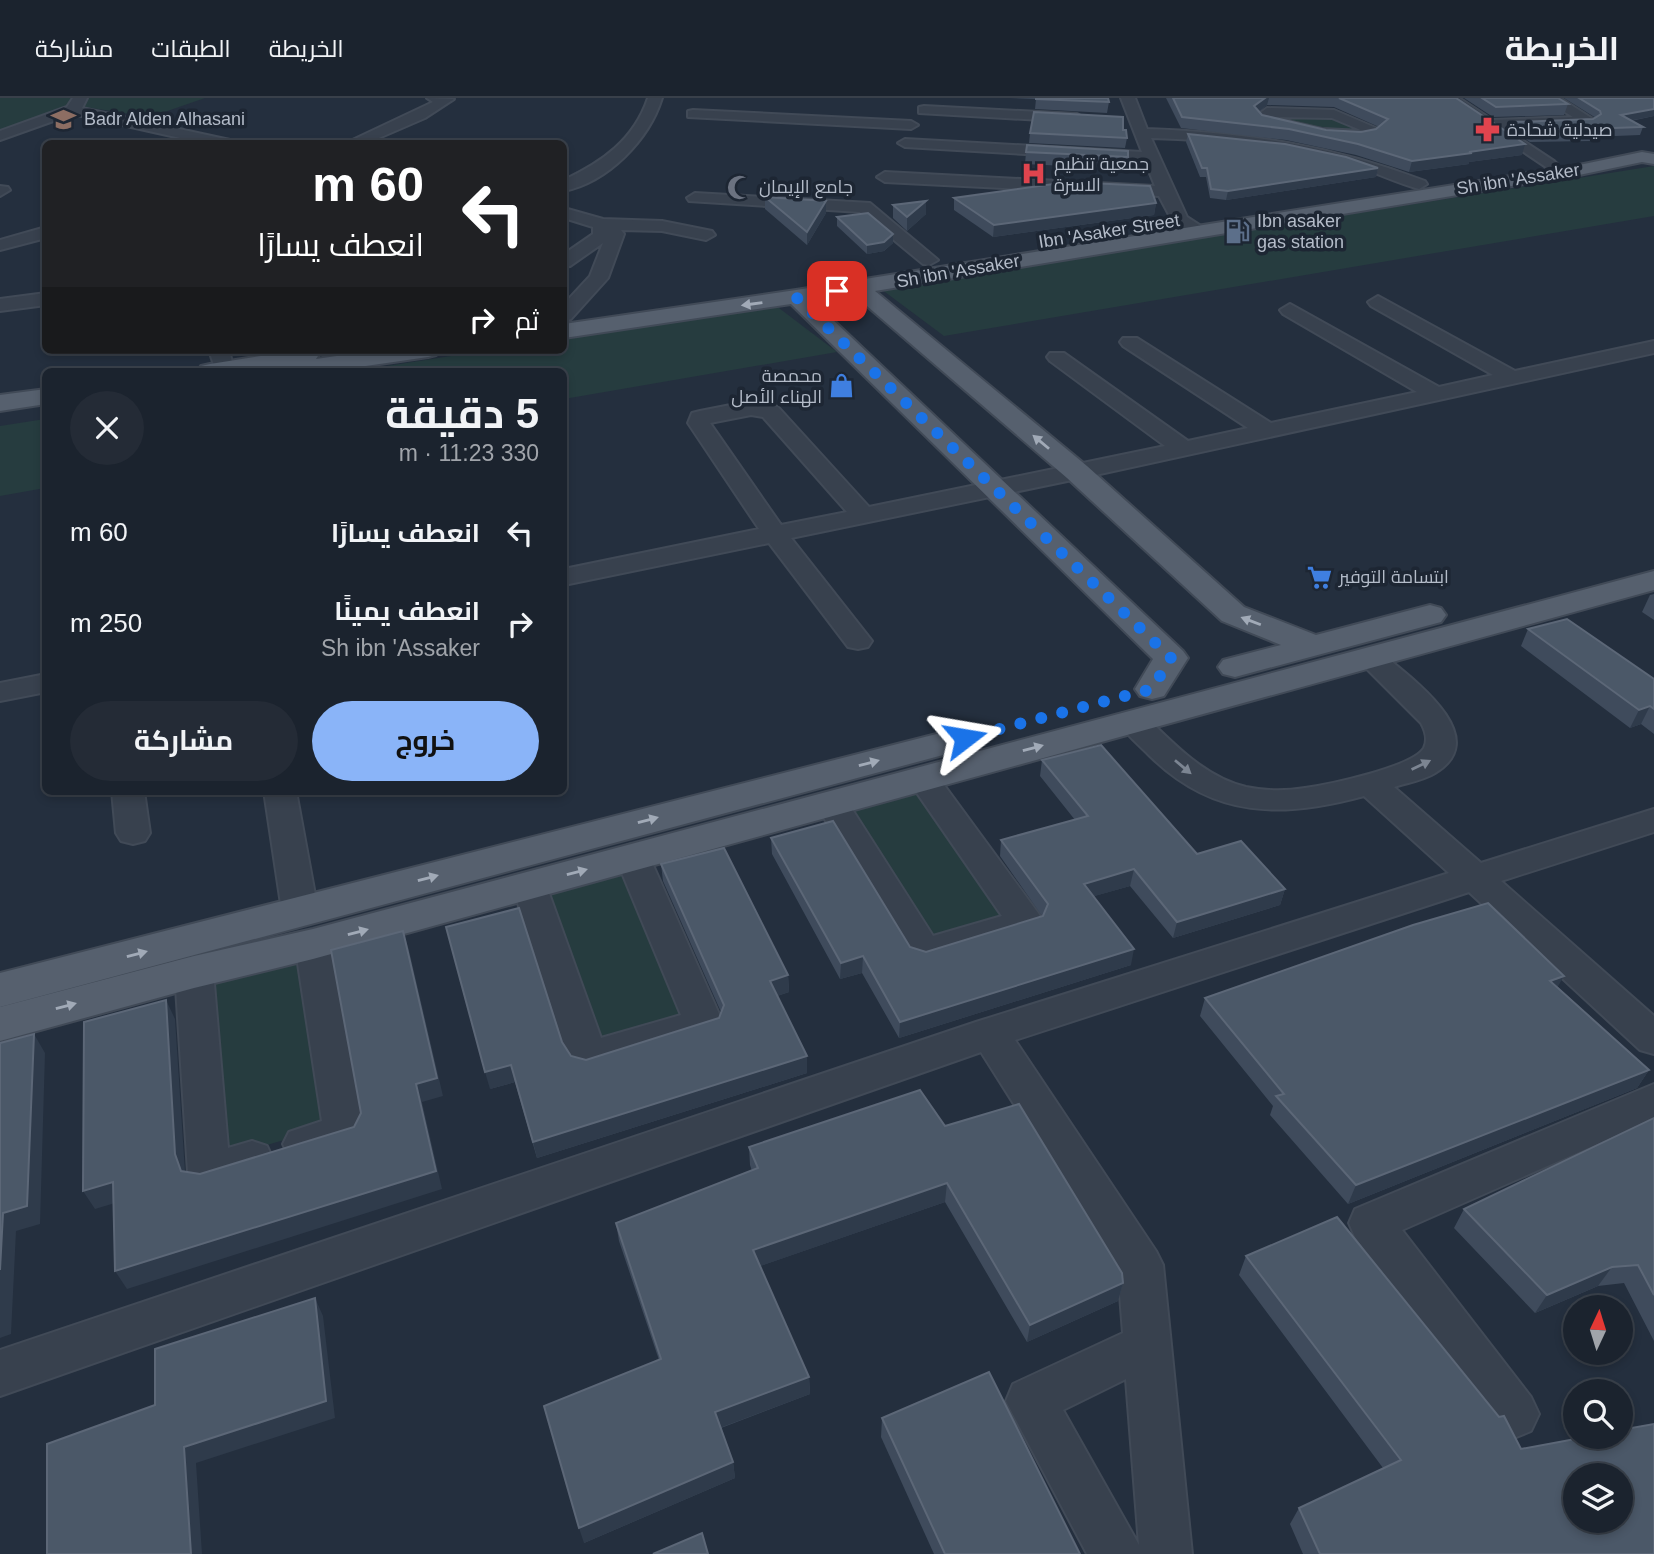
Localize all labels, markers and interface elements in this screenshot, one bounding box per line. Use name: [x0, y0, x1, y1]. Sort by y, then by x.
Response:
text: الخريطة: [1505, 30, 1619, 67]
text: مشاركة: [35, 35, 113, 62]
text: الطبقات: [151, 35, 231, 62]
text: الخريطة: [269, 35, 344, 62]
school or university icon: Badr Alden Alhasani: [50, 105, 78, 133]
place label: Badr Alden Alhasani: [84, 109, 245, 129]
pharmacy icon: صيدلية شحادة: [1473, 116, 1501, 144]
place label: صيدلية شحادة: [1507, 120, 1613, 140]
place label: جمعية تنظيم الاسرة: [1054, 154, 1149, 196]
text: 60 m: [312, 157, 424, 211]
street label: Sh ibn 'Assaker: [1455, 159, 1581, 199]
hospital icon: جمعية تنظيم الاسرة: [1020, 160, 1048, 188]
icon: left: [448, 168, 539, 259]
mosque icon: جامع الإيمان: [725, 173, 753, 201]
place label: جامع الإيمان: [759, 177, 853, 199]
street label: Ibn 'Asaker Street: [1037, 210, 1181, 252]
place label: Ibn asaker gas station: [1257, 211, 1344, 252]
fuel station icon: Ibn asaker gas station: [1223, 217, 1251, 245]
text: انعطف يسارًا: [257, 227, 424, 263]
street label: Sh ibn 'Assaker: [895, 250, 1021, 292]
pin: [807, 261, 867, 321]
icon: arrive: [818, 272, 856, 310]
one-way arrow: [741, 298, 763, 309]
icon: right: [463, 301, 501, 339]
text: ثم: [515, 306, 539, 336]
place label: محمصة الهناء الأصل: [731, 366, 822, 408]
shop icon: محمصة الهناء الأصل: [828, 372, 856, 400]
text: 5 دقيقة: [385, 390, 539, 437]
button: close: [70, 391, 144, 465]
one-way arrow: [1032, 434, 1050, 450]
text: 330 m · 11:23: [399, 440, 539, 466]
icon: left: [501, 514, 539, 552]
text: 60 m: [70, 517, 128, 547]
text: انعطف يسارًا: [331, 518, 480, 548]
supermarket icon: ابتسامة التوفير: [1305, 563, 1333, 591]
place label: ابتسامة التوفير: [1338, 567, 1449, 588]
text: انعطف يمينًا: [334, 596, 480, 626]
icon: right: [501, 605, 539, 643]
text: 250 m: [70, 608, 142, 638]
one-way arrow: [1240, 615, 1261, 626]
text: Sh ibn 'Assaker: [321, 635, 480, 661]
button: مشاركة: [70, 701, 298, 781]
button: خروج: [312, 701, 539, 781]
position arrow: [928, 701, 1002, 775]
one-way arrow: [1023, 742, 1044, 752]
one-way arrow: [858, 757, 880, 768]
one-way arrow: [1174, 759, 1192, 775]
one-way arrow: [1411, 759, 1431, 771]
one-way arrow: [638, 815, 659, 825]
one-way arrow: [567, 866, 588, 876]
one-way arrow: [418, 872, 440, 883]
one-way arrow: [347, 926, 369, 937]
one-way arrow: [126, 948, 148, 959]
one-way arrow: [55, 1000, 77, 1011]
north arrow: [1563, 1295, 1633, 1365]
map controls: [1563, 1295, 1633, 1533]
button: search: [1563, 1379, 1633, 1449]
button: layers: [1563, 1463, 1633, 1533]

